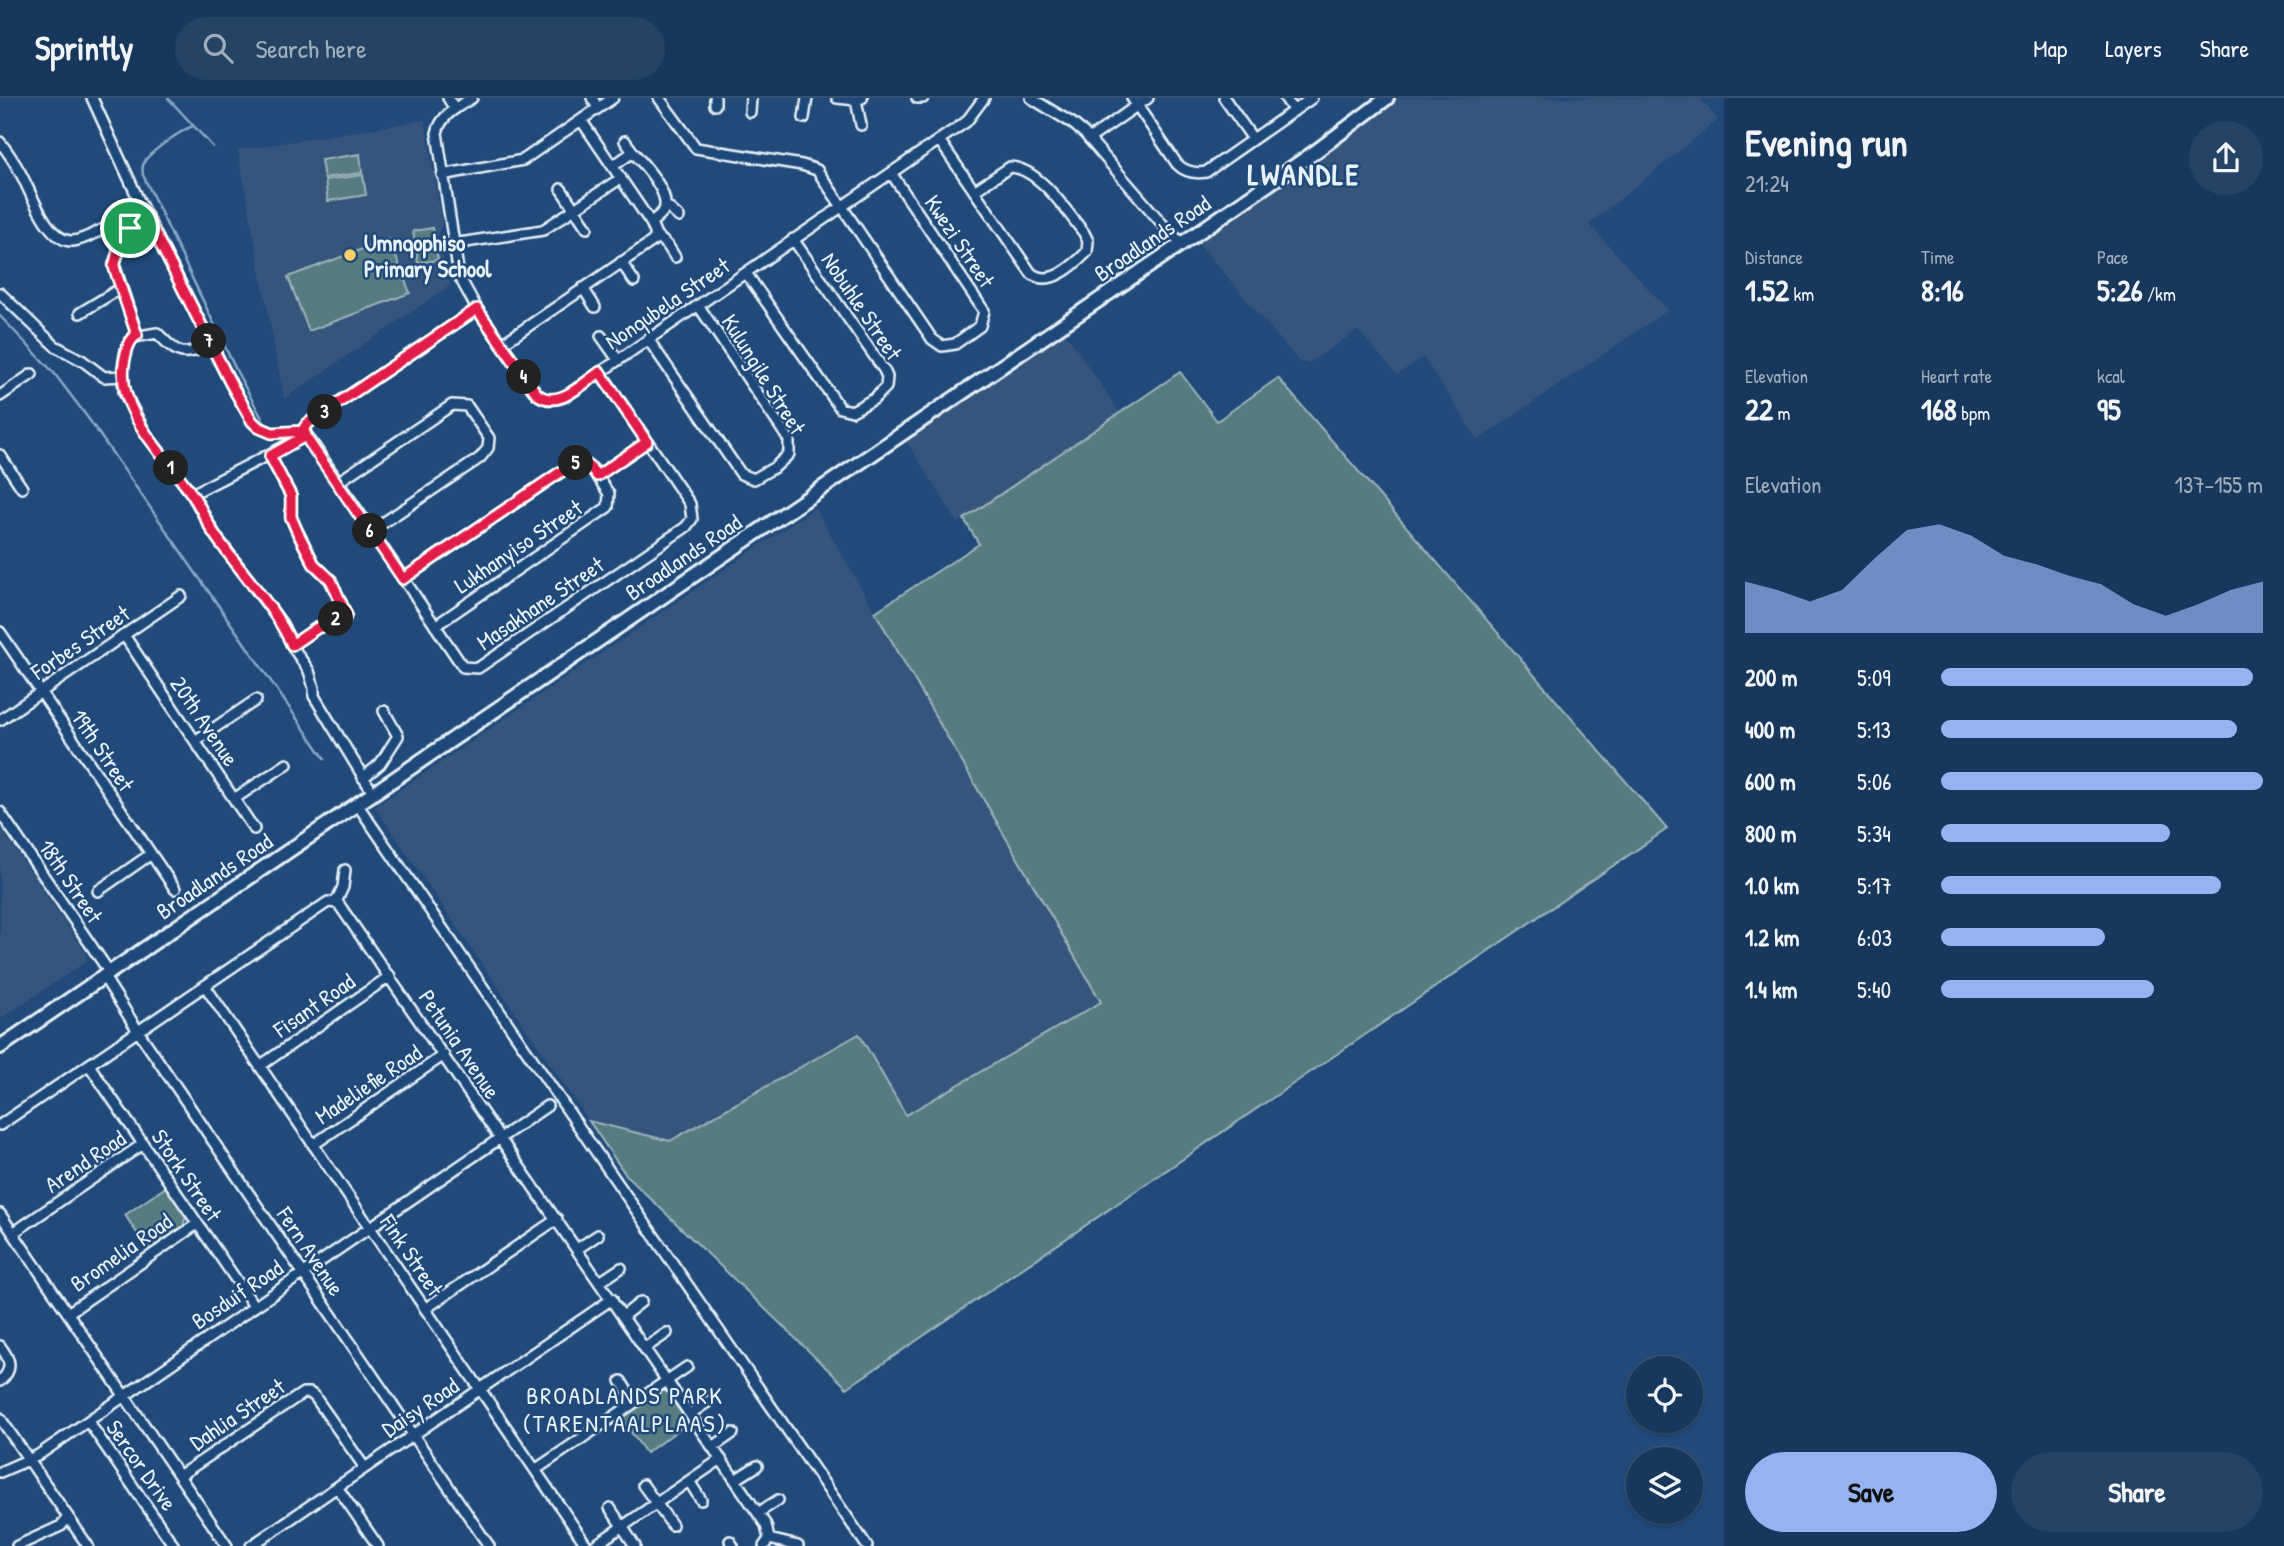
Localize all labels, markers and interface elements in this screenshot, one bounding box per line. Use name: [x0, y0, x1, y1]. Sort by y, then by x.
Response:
search box: [175, 17, 665, 80]
text: Sprintly: [35, 26, 133, 70]
icon: search: [199, 29, 237, 67]
text: Search here: [255, 31, 366, 66]
text: Map: [2033, 32, 2067, 64]
text: Layers: [2105, 32, 2162, 64]
text: Share: [2200, 32, 2249, 64]
text: Evening run: [1745, 116, 1908, 168]
button: share: [2189, 121, 2263, 195]
district label: LWANDLE: [1248, 154, 1360, 194]
text: 21:24: [1745, 168, 1789, 199]
street label: Broadlands Road: [1088, 188, 1216, 288]
street label: Kwezi Street: [918, 189, 1003, 294]
pin: [100, 198, 160, 258]
icon: arrive: [111, 209, 149, 247]
place label: Umnqophiso Primary School: [364, 227, 492, 285]
text: Distance: [1745, 244, 1803, 270]
text: Time: [1921, 244, 1955, 270]
text: Pace: [2097, 244, 2129, 270]
street label: Nobuhle Street: [814, 246, 910, 367]
marker: Umnqophiso Primary School: [342, 247, 358, 263]
street label: Nonqubela Street: [598, 249, 736, 356]
text: 1.52: [1745, 270, 1789, 310]
text: 8:16: [1921, 270, 1964, 310]
text: 5:26: [2097, 270, 2143, 310]
text: km: [1789, 281, 1814, 307]
text: /km: [2143, 281, 2176, 307]
street label: Kulungile Street: [715, 308, 814, 441]
pin: 7: [192, 324, 227, 358]
text: 7: [204, 327, 213, 353]
pin: 4: [506, 360, 542, 394]
text: 4: [520, 363, 527, 389]
text: Elevation: [1745, 363, 1808, 389]
text: Heart rate: [1921, 363, 1992, 389]
text: kcal: [2097, 363, 2125, 389]
text: 22: [1745, 389, 1773, 429]
text: 168: [1921, 389, 1957, 429]
text: 95: [2097, 389, 2121, 429]
pin: 3: [308, 394, 342, 430]
text: 3: [320, 398, 329, 424]
text: m: [1773, 400, 1790, 426]
text: bpm: [1957, 400, 1990, 426]
pin: 5: [558, 446, 594, 480]
text: 5: [571, 449, 580, 475]
pin: 1: [154, 450, 188, 486]
text: 1: [167, 454, 174, 480]
text: Elevation: [1745, 469, 1821, 500]
text: 137–155 m: [2175, 469, 2263, 500]
street label: Lukhanyiso Street: [448, 491, 589, 600]
street label: Broadlands Road: [619, 507, 747, 607]
pin: 6: [352, 514, 388, 548]
text: 6: [366, 517, 373, 543]
street label: Masakhane Street: [470, 548, 611, 657]
street label: Forbes Street: [24, 597, 136, 687]
pin: 2: [318, 602, 354, 636]
text: 2: [331, 605, 340, 631]
text: 200 m: [1745, 662, 1797, 693]
text: 5:09: [1857, 662, 1891, 693]
street label: 20th Avenue: [164, 670, 246, 772]
street label: 19th Street: [64, 703, 143, 798]
text: 400 m: [1745, 714, 1795, 745]
text: 5:13: [1857, 714, 1891, 745]
text: 600 m: [1745, 766, 1796, 797]
text: 5:06: [1857, 766, 1892, 797]
text: 800 m: [1745, 818, 1797, 849]
text: 5:34: [1857, 818, 1891, 849]
street label: Broadlands Road: [150, 826, 278, 926]
street label: 18th Street: [32, 833, 111, 930]
text: 1.0 km: [1745, 870, 1799, 901]
text: 5:17: [1857, 870, 1892, 901]
text: 1.2 km: [1745, 922, 1800, 953]
text: 6:03: [1857, 922, 1892, 953]
street label: Fisant Road: [266, 966, 361, 1045]
text: 1.4 km: [1745, 974, 1797, 1005]
text: 5:40: [1857, 974, 1891, 1005]
street label: Petunia Avenue: [412, 983, 508, 1105]
street label: Madeliefie Road: [309, 1037, 428, 1131]
street label: Arend Road: [38, 1123, 132, 1199]
street label: Stork Street: [145, 1123, 230, 1228]
street label: Fern Avenue: [269, 1200, 352, 1301]
street label: Bromelia Road: [64, 1205, 178, 1298]
street label: Fink Street: [373, 1207, 451, 1303]
street label: Bosduif Road: [185, 1252, 289, 1336]
map controls: [1626, 1356, 1703, 1524]
button: locate: [1626, 1356, 1703, 1433]
street label: Dahlia Street: [183, 1370, 292, 1457]
street label: Daisy Road: [375, 1370, 465, 1444]
district label: BROADLANDS PARK (TARENTAALPLAAS): [523, 1379, 727, 1439]
street label: Sercor Drive: [99, 1413, 185, 1517]
button: layers: [1626, 1447, 1703, 1524]
button: Save: [1745, 1452, 1997, 1532]
button: Share: [2011, 1452, 2263, 1532]

